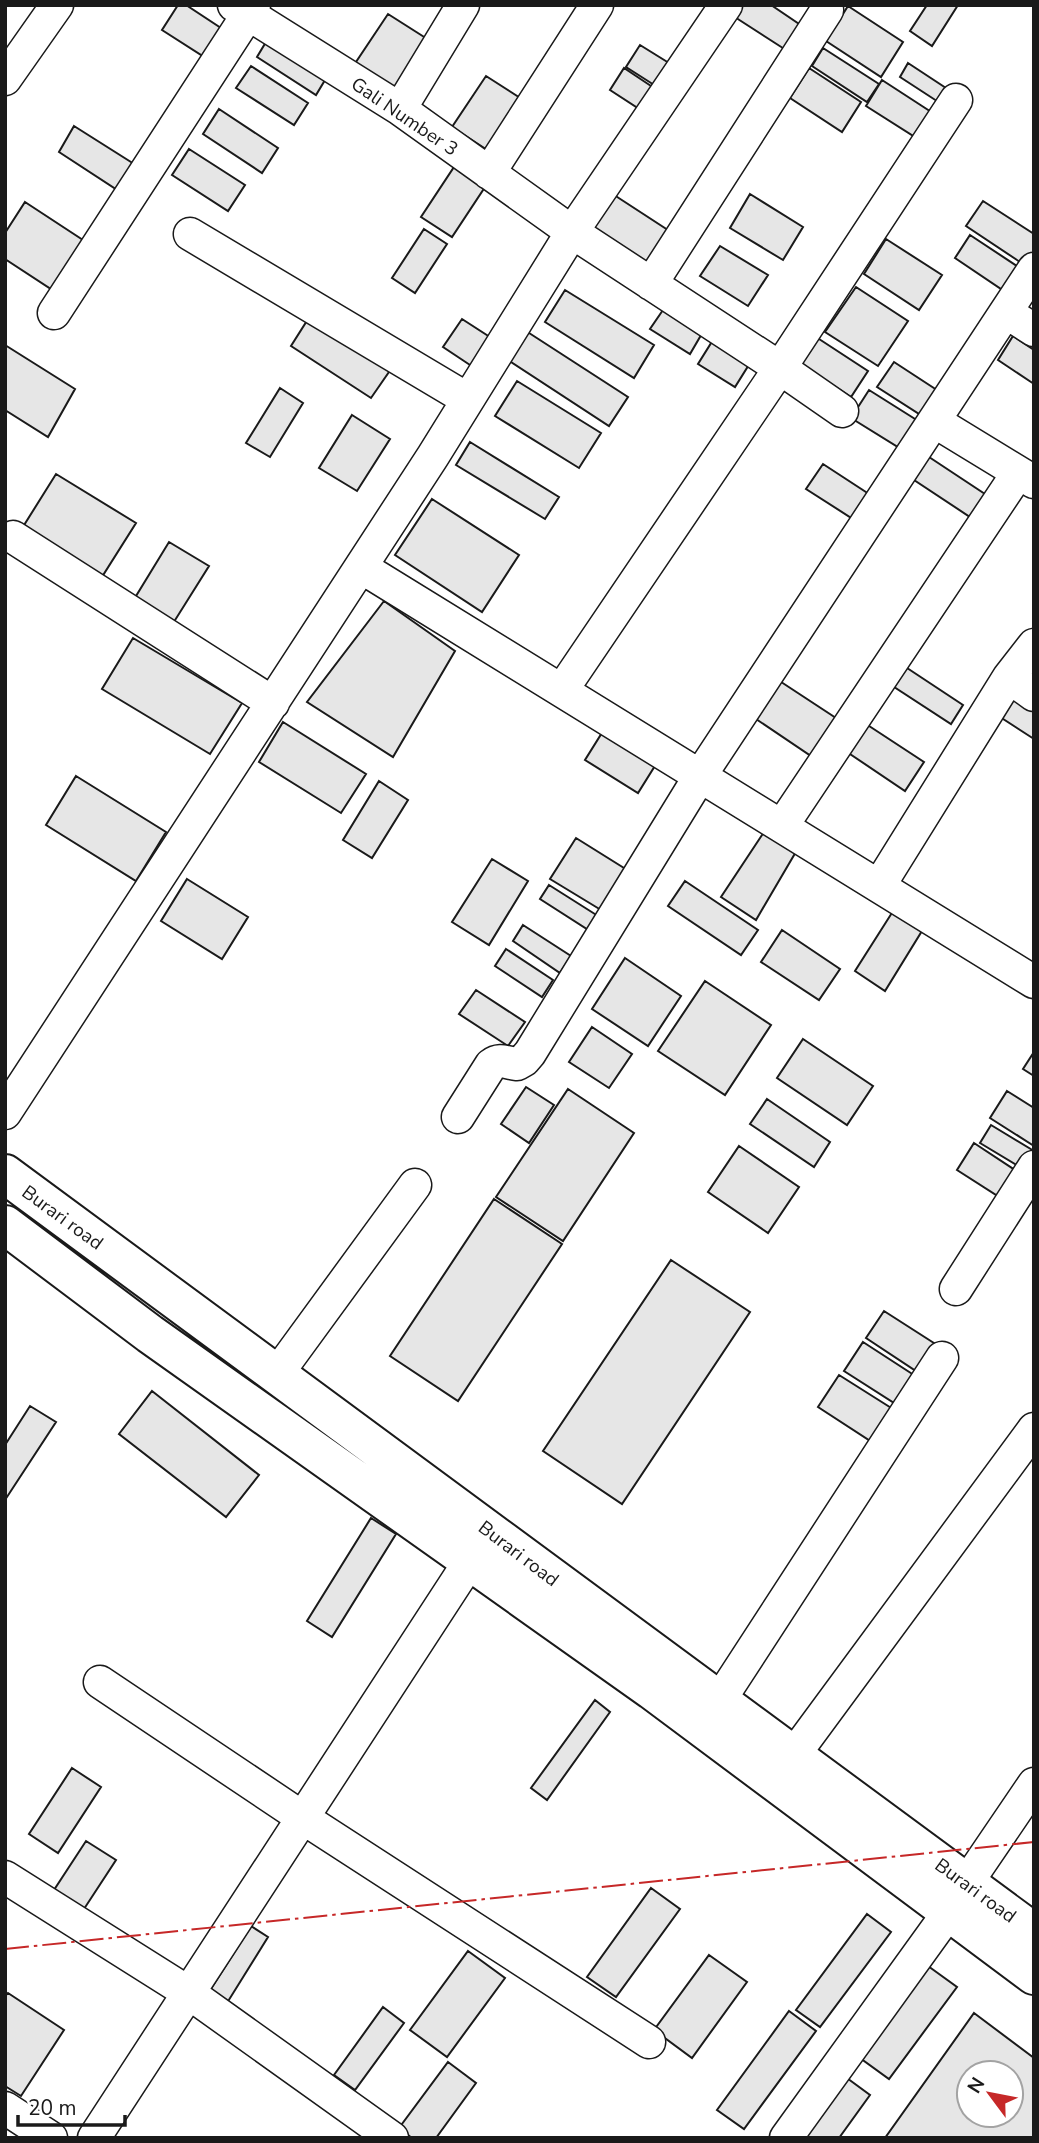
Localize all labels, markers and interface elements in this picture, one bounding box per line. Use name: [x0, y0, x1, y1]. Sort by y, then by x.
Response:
street label: Gali Number 3: [346, 71, 463, 162]
street label: Burari road: [16, 1179, 108, 1256]
street label: Burari road: [473, 1515, 564, 1593]
street label: Burari road: [929, 1852, 1021, 1929]
north arrow: [955, 2059, 1025, 2129]
text: N: [962, 2073, 991, 2098]
scale bar: [18, 2084, 124, 2128]
text: 20 m: [28, 2094, 77, 2122]

